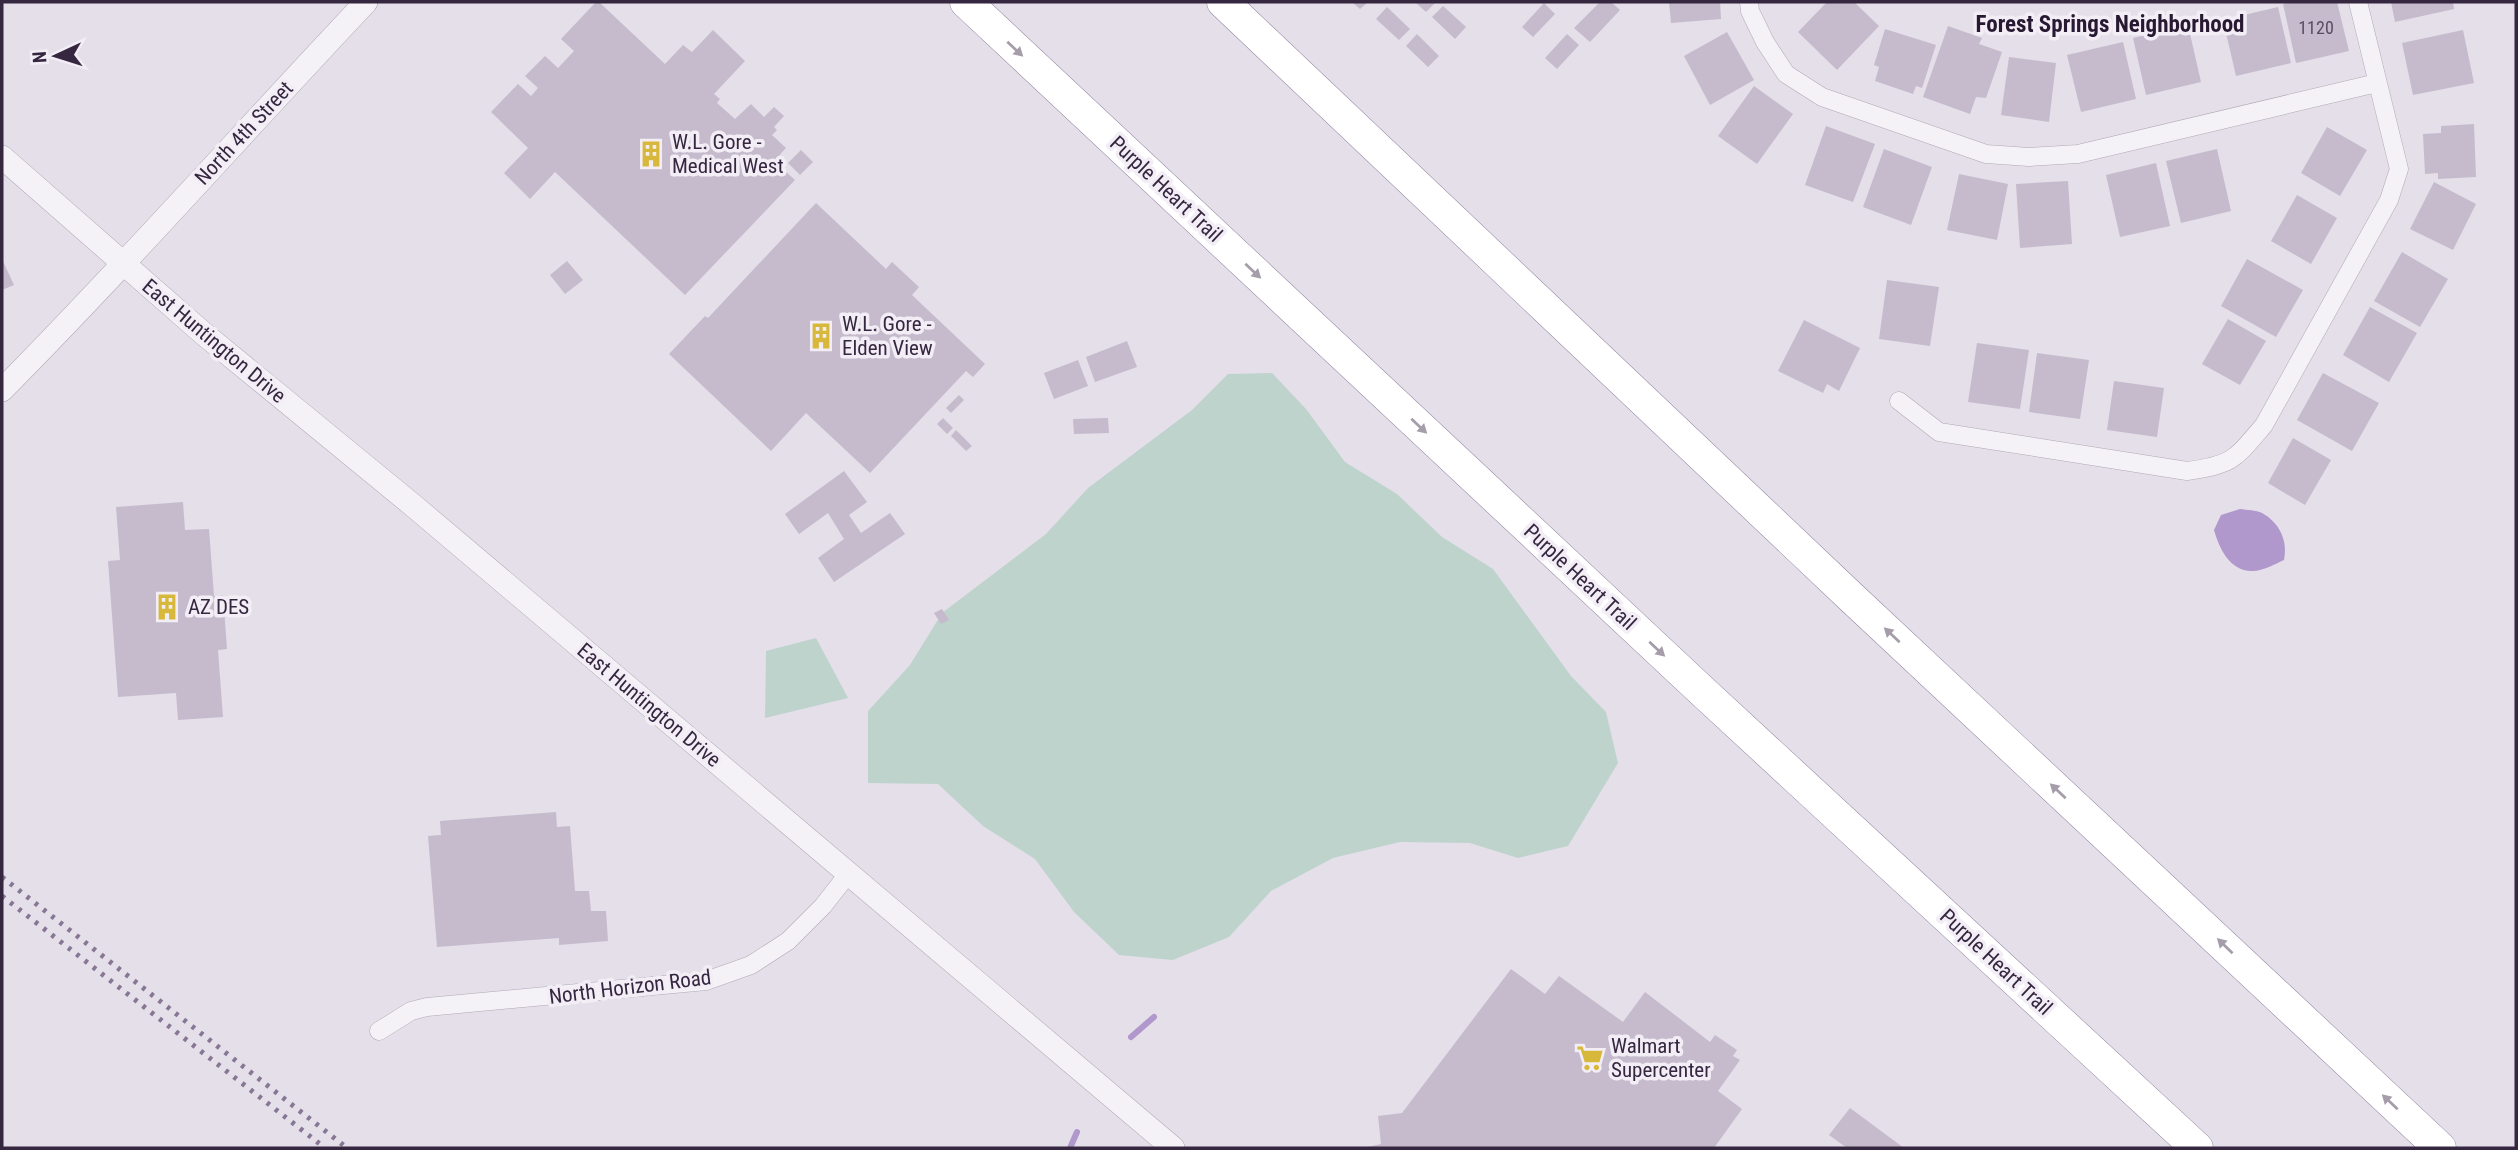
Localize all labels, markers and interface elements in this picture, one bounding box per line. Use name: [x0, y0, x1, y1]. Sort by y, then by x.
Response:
district label: Forest Springs Neighborhood: [1975, 11, 2245, 38]
house number: 1120: [2298, 17, 2334, 38]
north arrow: [21, 21, 91, 91]
one-way arrow: [1006, 40, 1023, 56]
text: N: [28, 51, 51, 64]
street label: North 4th Street: [190, 76, 298, 190]
place label: W.L. Gore - Medical West: [672, 130, 784, 178]
street label: Purple Heart Trail: [1105, 131, 1227, 247]
building icon: W.L. Gore - Medical West: [636, 139, 666, 169]
one-way arrow: [1244, 263, 1262, 279]
street label: East Huntington Drive: [138, 274, 291, 408]
place label: W.L. Gore - Elden View: [842, 312, 933, 360]
building icon: W.L. Gore - Elden View: [806, 321, 836, 351]
one-way arrow: [1410, 418, 1427, 434]
street label: Purple Heart Trail: [1519, 519, 1641, 635]
building icon: AZ DES: [152, 592, 182, 622]
place label: AZ DES: [188, 595, 249, 619]
one-way arrow: [1884, 628, 1901, 644]
street label: East Huntington Drive: [573, 638, 726, 772]
one-way arrow: [1648, 640, 1665, 656]
one-way arrow: [2050, 784, 2067, 800]
street label: Purple Heart Trail: [1935, 904, 2057, 1020]
one-way arrow: [2217, 938, 2234, 954]
street label: North Horizon Road: [548, 965, 712, 1009]
place label: Walmart Supercenter: [1611, 1034, 1711, 1082]
supermarket icon: Walmart Supercenter: [1575, 1043, 1605, 1073]
one-way arrow: [2382, 1094, 2399, 1110]

